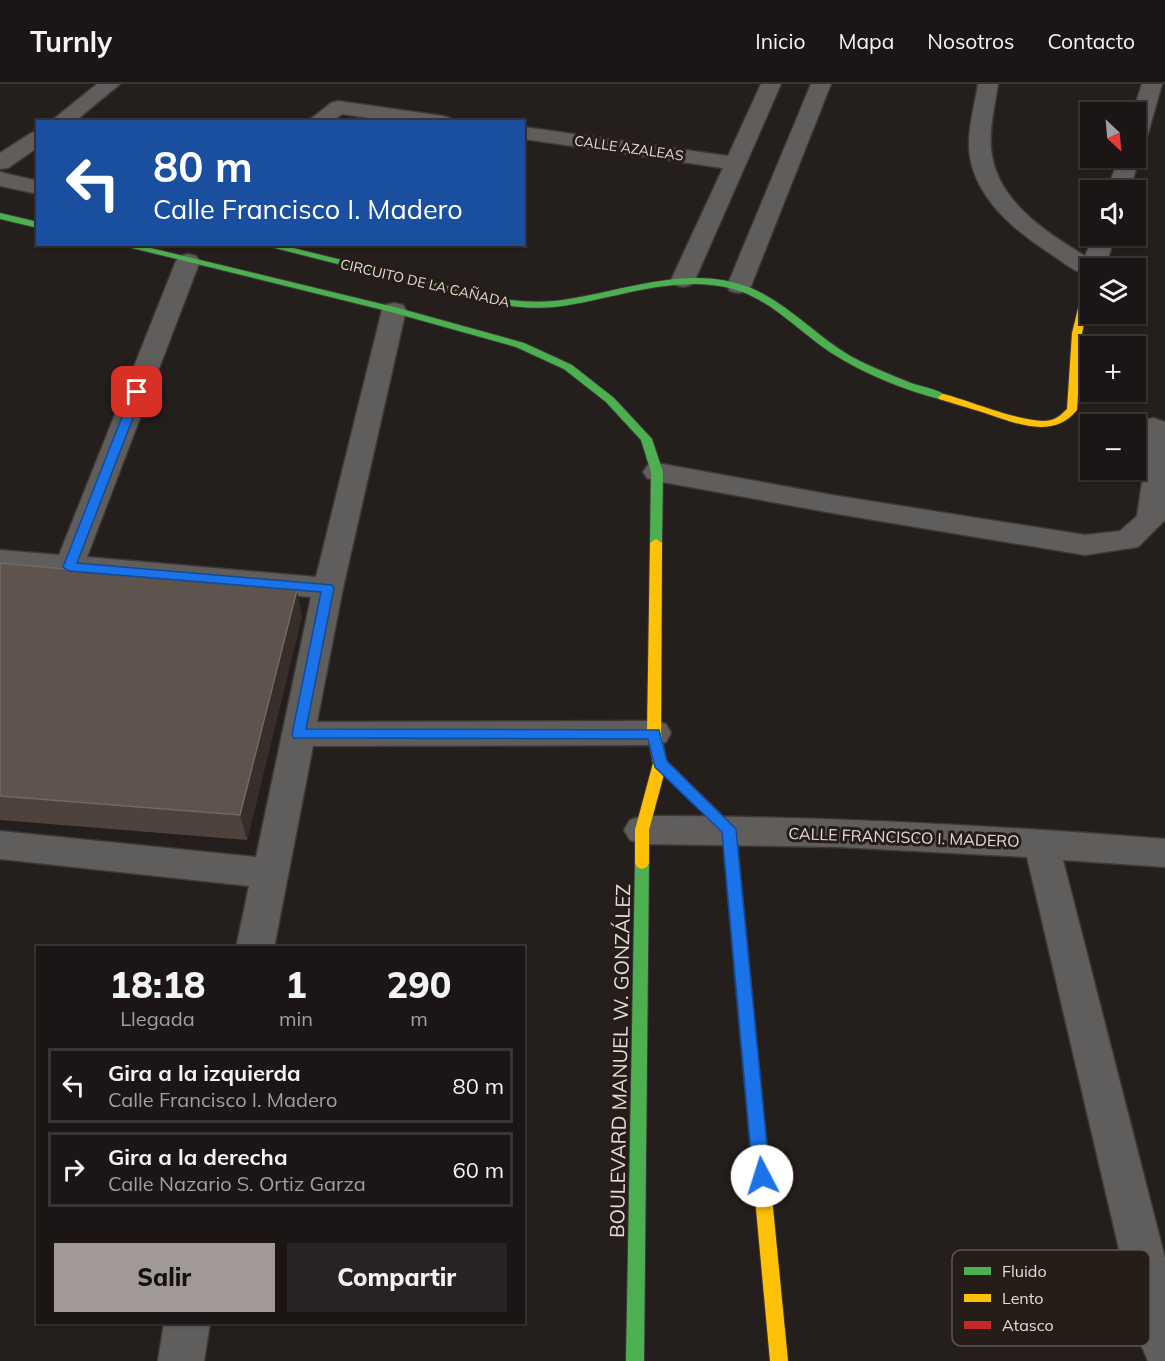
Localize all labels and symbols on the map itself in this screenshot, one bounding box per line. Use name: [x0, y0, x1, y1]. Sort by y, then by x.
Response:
north arrow: [1080, 102, 1146, 168]
street label: CALLE AZALEAS: [573, 131, 685, 165]
street label: CIRCUITO DE LA CAÑADA: [339, 255, 512, 311]
pin: [111, 366, 162, 417]
street label: CALLE FRANCISCO I. MADERO: [788, 823, 1020, 851]
street label: BOULEVARD MANUEL W. GONZÁLEZ: [604, 884, 635, 1238]
position arrow: [730, 1144, 794, 1208]
legend: [952, 1250, 1150, 1346]
text: Fluido: [1002, 1261, 1047, 1281]
text: Lento: [1002, 1288, 1043, 1308]
text: Atasco: [1002, 1315, 1054, 1335]

